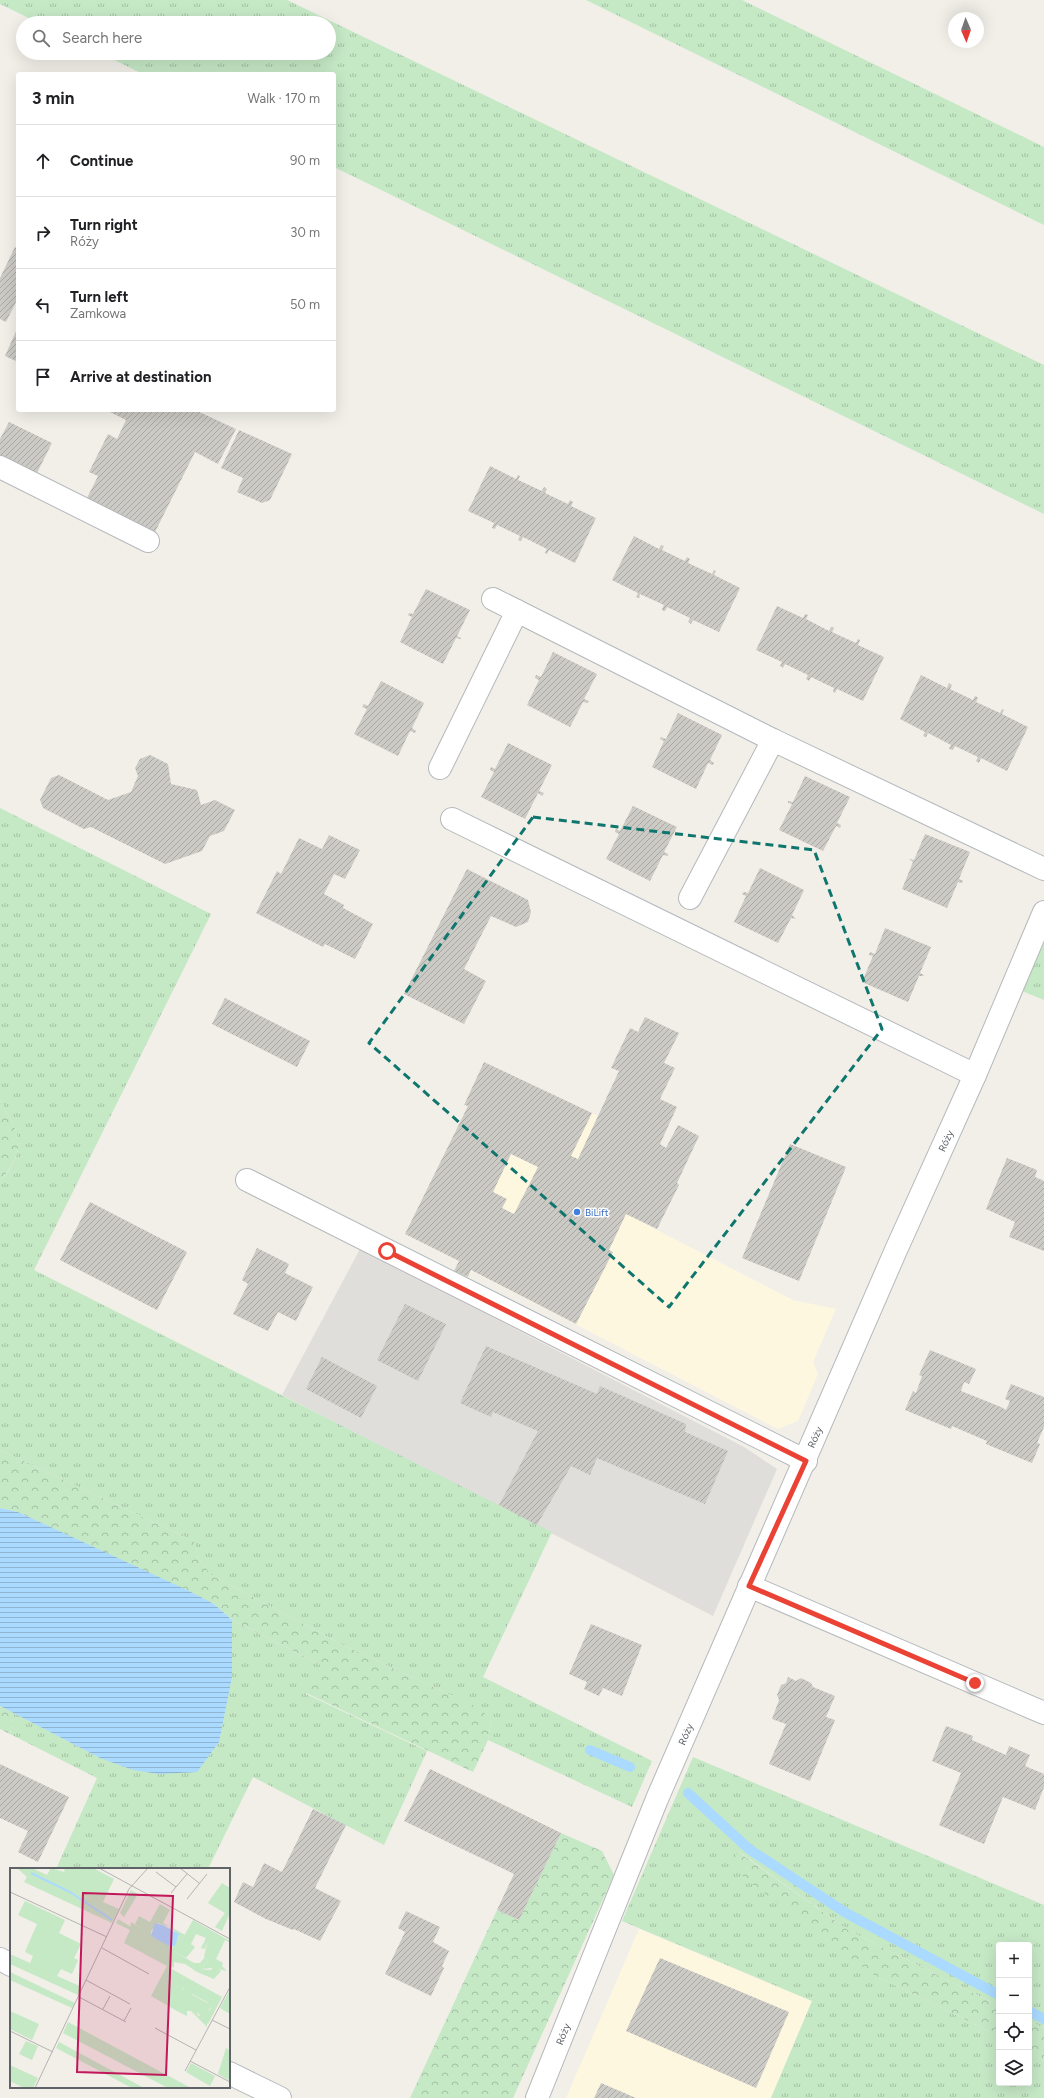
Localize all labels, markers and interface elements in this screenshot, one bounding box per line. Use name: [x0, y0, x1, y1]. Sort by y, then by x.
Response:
north arrow: [948, 12, 984, 48]
search box: [16, 16, 336, 60]
icon: search: [30, 27, 52, 49]
text: Search here: [62, 29, 142, 47]
text: 3 min: [32, 88, 74, 108]
text: Walk · 170 m: [248, 91, 320, 106]
icon: ahead: [32, 150, 54, 172]
text: Continue: [70, 152, 133, 170]
text: 90 m: [290, 153, 320, 168]
text: Turn right: [70, 216, 138, 234]
icon: right: [32, 222, 54, 244]
text: 30 m: [290, 225, 320, 240]
text: Róży: [70, 234, 99, 249]
text: Turn left: [70, 288, 128, 306]
icon: left: [32, 294, 54, 316]
text: 50 m: [290, 297, 320, 312]
text: Zamkowa: [70, 306, 126, 321]
icon: arrive: [32, 366, 54, 388]
text: Arrive at destination: [70, 368, 211, 386]
street label: Róży: [935, 1127, 956, 1153]
place label: BiLift: [585, 1206, 609, 1219]
marker: BiLift: [572, 1207, 582, 1217]
route start: [378, 1242, 396, 1260]
street label: Róży: [804, 1424, 825, 1450]
route end: [966, 1674, 984, 1692]
street label: Róży: [675, 1721, 696, 1747]
inset map: [10, 1868, 230, 2088]
map controls: [996, 1942, 1032, 2086]
button: +: [996, 1942, 1032, 1978]
button: −: [996, 1978, 1032, 2014]
button: locate: [996, 2014, 1032, 2050]
street label: Róży: [553, 2021, 573, 2047]
button: layers: [996, 2050, 1032, 2086]

